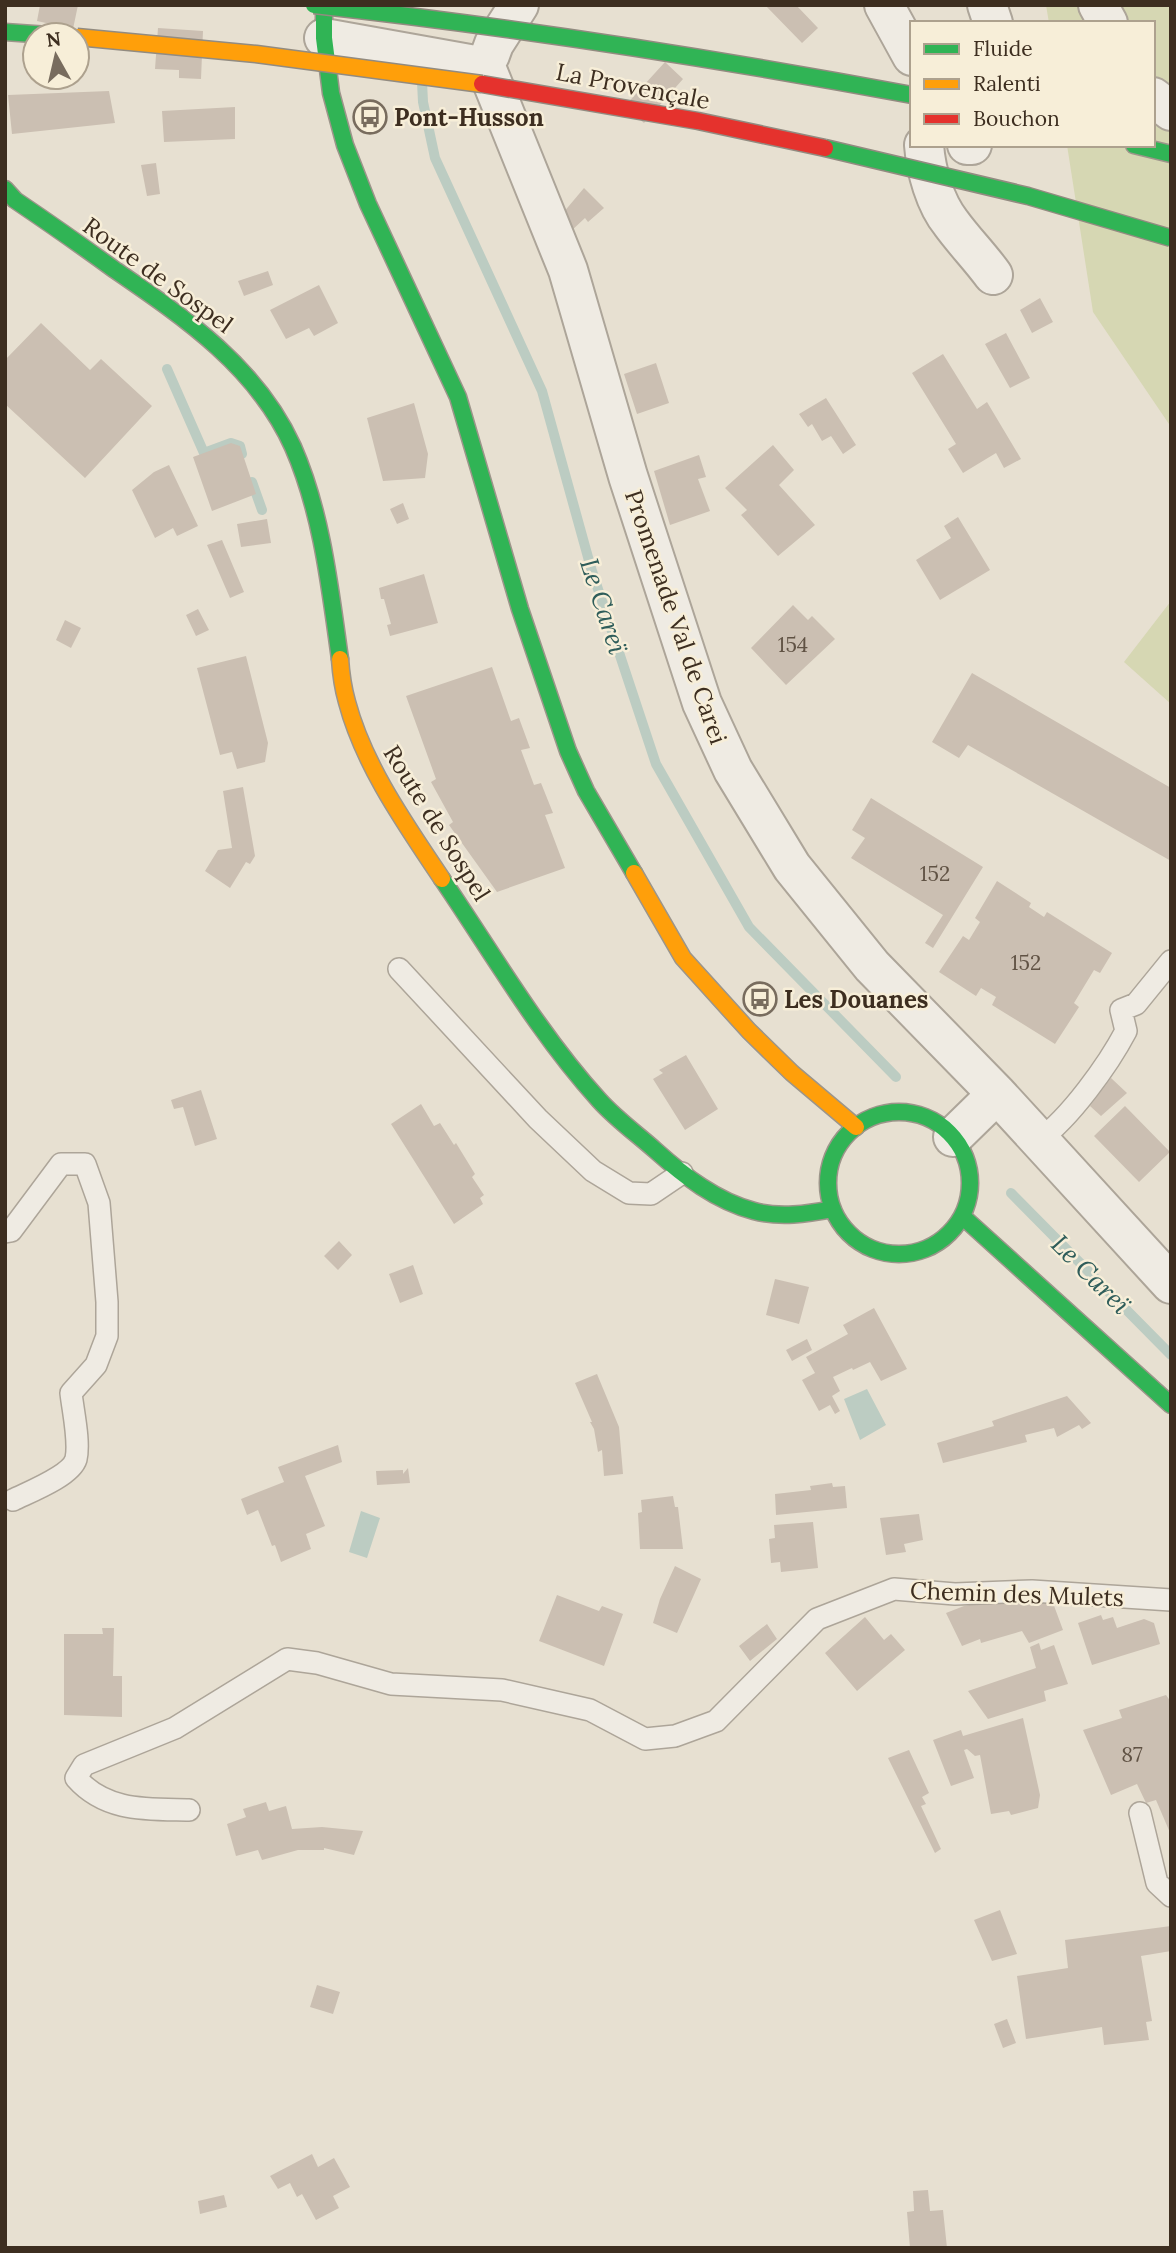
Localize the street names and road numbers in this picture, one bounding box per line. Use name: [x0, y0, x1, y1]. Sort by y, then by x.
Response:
street label: La Provençale: [553, 56, 713, 116]
street label: Route de Sospel: [77, 210, 239, 340]
street label: Promenade Val de Carei: [618, 486, 734, 748]
street label: Route de Sospel: [377, 739, 497, 907]
street label: Chemin des Mulets: [909, 1575, 1125, 1613]

